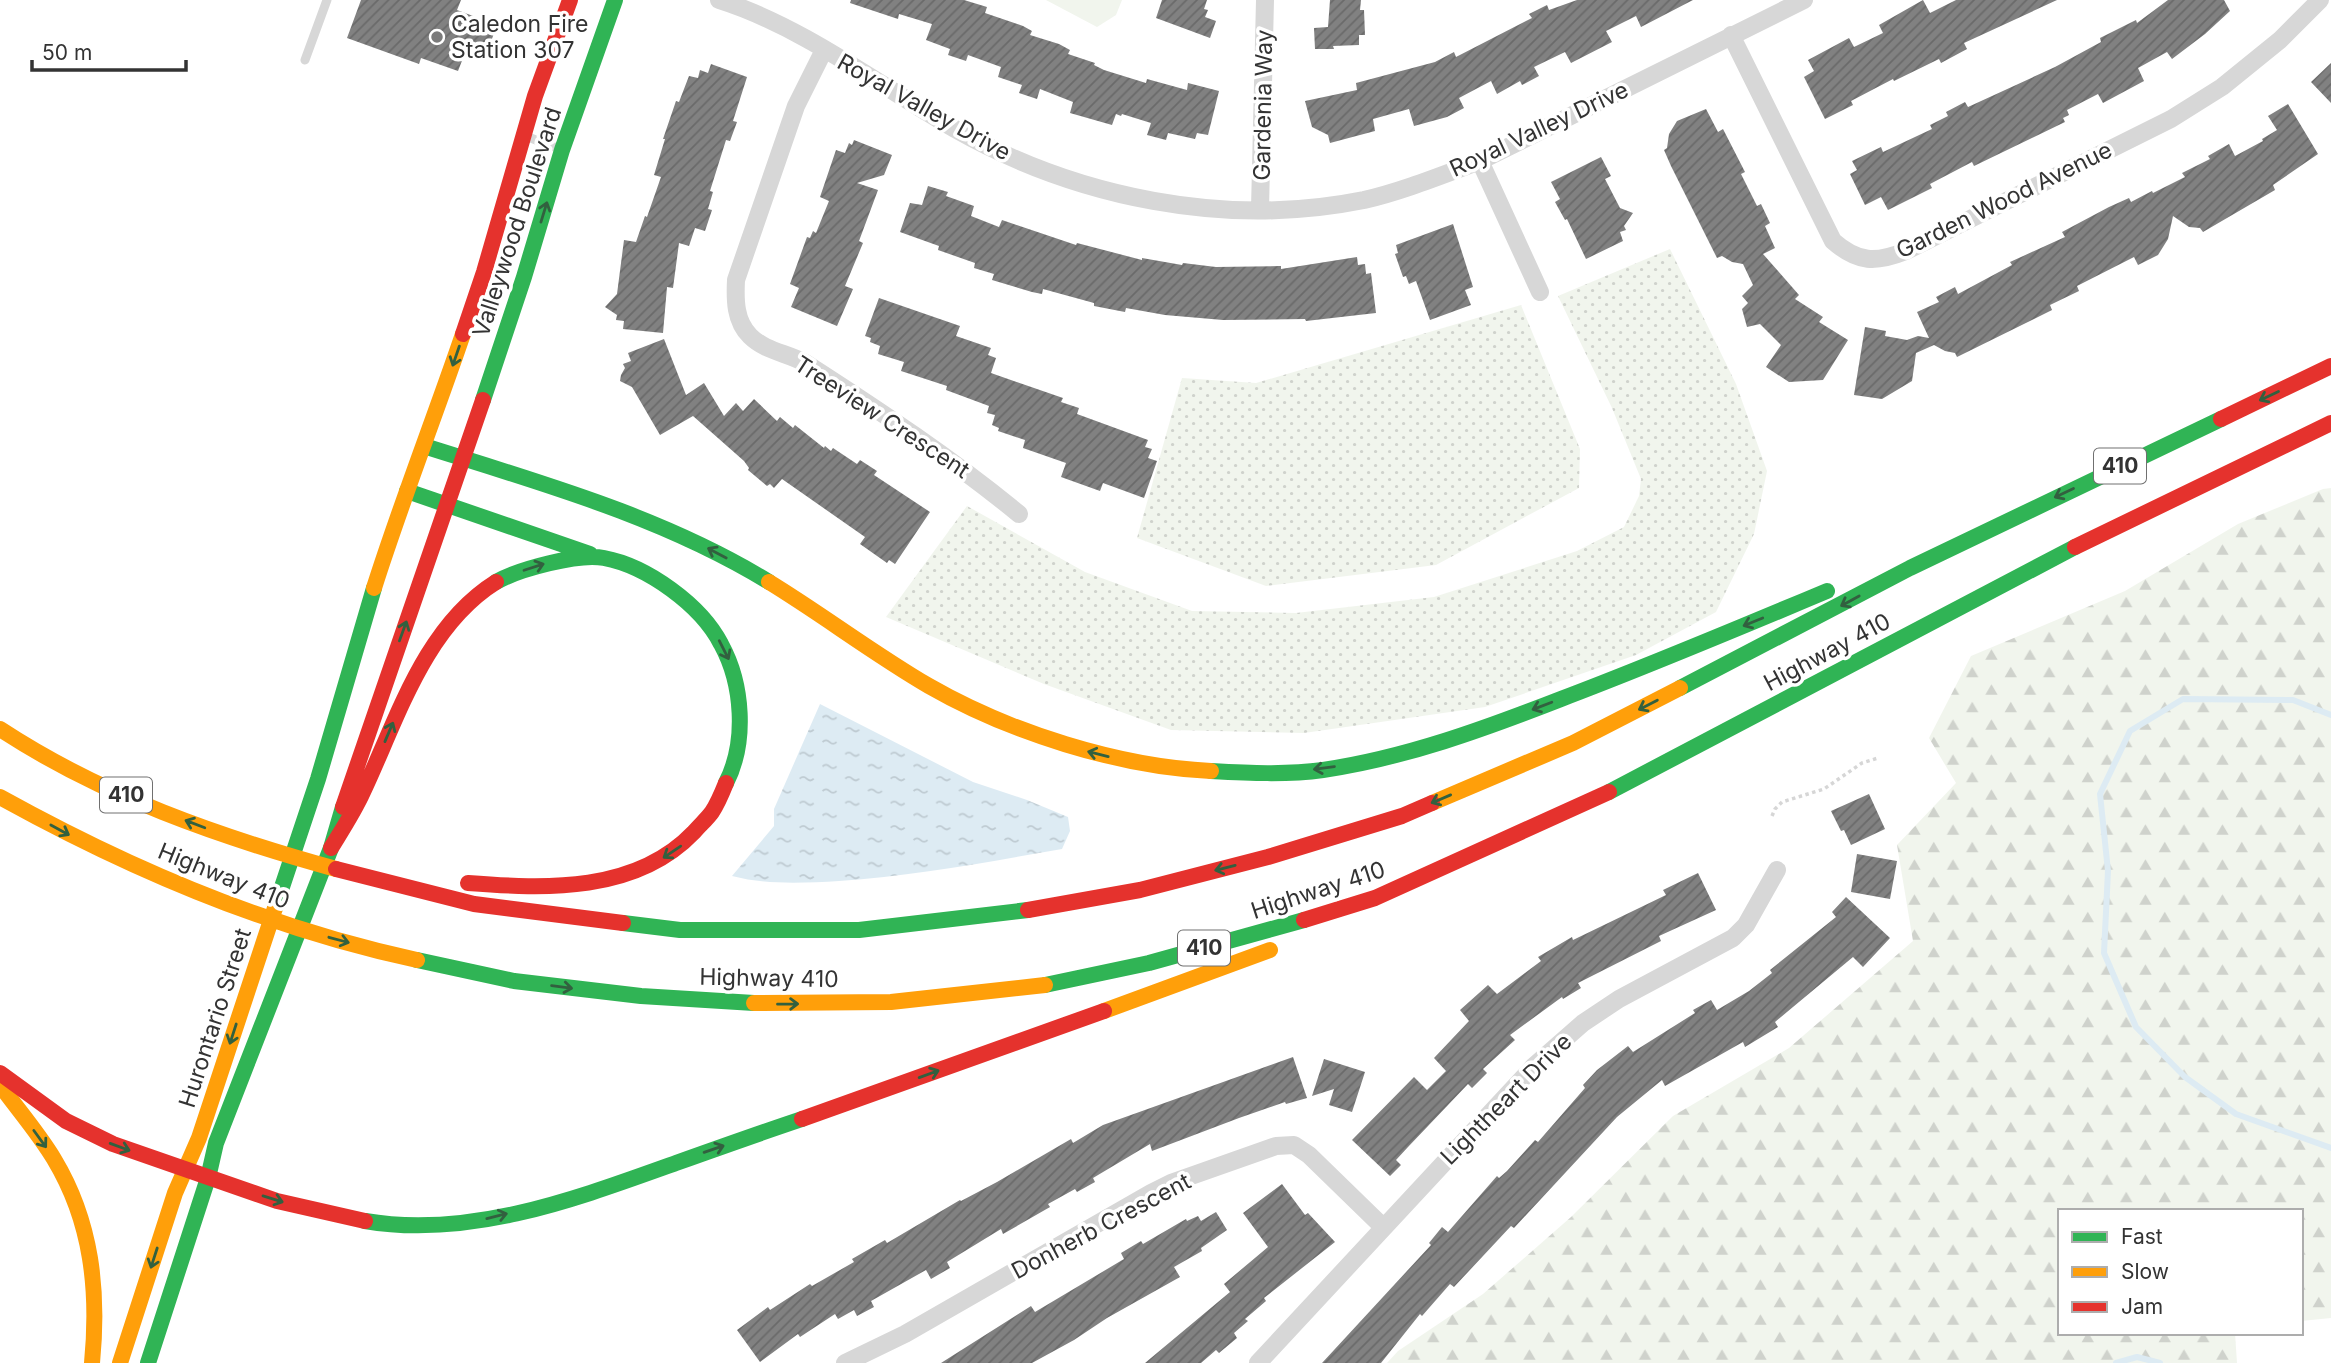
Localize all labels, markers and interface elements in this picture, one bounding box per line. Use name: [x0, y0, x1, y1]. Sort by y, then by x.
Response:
place label: Caledon Fire Station 307: [451, 10, 588, 64]
scale bar: [32, 28, 186, 72]
marker: Caledon Fire Station 307: [429, 29, 445, 45]
street label: Gardenia Way: [1248, 29, 1278, 181]
text: 50 m: [42, 40, 92, 65]
street label: Royal Valley Drive: [832, 48, 1016, 166]
street label: Royal Valley Drive: [1445, 75, 1633, 183]
street label: Valleywood Boulevard: [467, 103, 567, 341]
street label: Garden Wood Avenue: [1892, 136, 2116, 264]
one-way arrow: [538, 201, 551, 223]
one-way arrow: [448, 345, 461, 367]
street label: Treeview Crescent: [789, 350, 975, 484]
one-way arrow: [2259, 389, 2280, 403]
road number: 410: [2094, 448, 2146, 484]
one-way arrow: [2054, 487, 2075, 501]
one-way arrow: [707, 546, 728, 560]
one-way arrow: [523, 559, 545, 572]
one-way arrow: [1841, 594, 1861, 608]
street label: Highway 410: [1759, 607, 1895, 697]
one-way arrow: [1743, 616, 1764, 629]
one-way arrow: [398, 621, 411, 643]
one-way arrow: [717, 639, 731, 660]
one-way arrow: [1638, 698, 1659, 712]
one-way arrow: [1532, 701, 1554, 714]
one-way arrow: [384, 722, 397, 743]
one-way arrow: [1087, 747, 1110, 760]
one-way arrow: [1313, 762, 1336, 775]
road number: 410: [100, 778, 152, 812]
one-way arrow: [1431, 794, 1453, 807]
one-way arrow: [185, 817, 207, 829]
one-way arrow: [49, 824, 69, 838]
street label: Highway 410: [154, 837, 294, 915]
one-way arrow: [663, 845, 682, 859]
street label: Highway 410: [1247, 855, 1389, 925]
one-way arrow: [1214, 862, 1237, 875]
street label: Hurontario Street: [173, 924, 257, 1111]
road number: 410: [1178, 930, 1230, 965]
one-way arrow: [328, 935, 350, 948]
street label: Highway 410: [699, 963, 839, 993]
one-way arrow: [550, 981, 573, 994]
one-way arrow: [777, 997, 800, 1011]
one-way arrow: [226, 1023, 239, 1045]
street label: Lightheart Drive: [1435, 1028, 1577, 1170]
one-way arrow: [917, 1067, 939, 1079]
one-way arrow: [33, 1129, 47, 1148]
one-way arrow: [109, 1142, 131, 1154]
one-way arrow: [703, 1142, 725, 1155]
street label: Donherb Crescent: [1007, 1167, 1196, 1285]
one-way arrow: [262, 1193, 284, 1206]
one-way arrow: [485, 1209, 508, 1222]
legend: [2058, 1209, 2303, 1335]
text: Fast: [2121, 1224, 2163, 1249]
one-way arrow: [147, 1246, 159, 1268]
text: Slow: [2121, 1259, 2169, 1284]
text: Jam: [2121, 1294, 2163, 1319]

